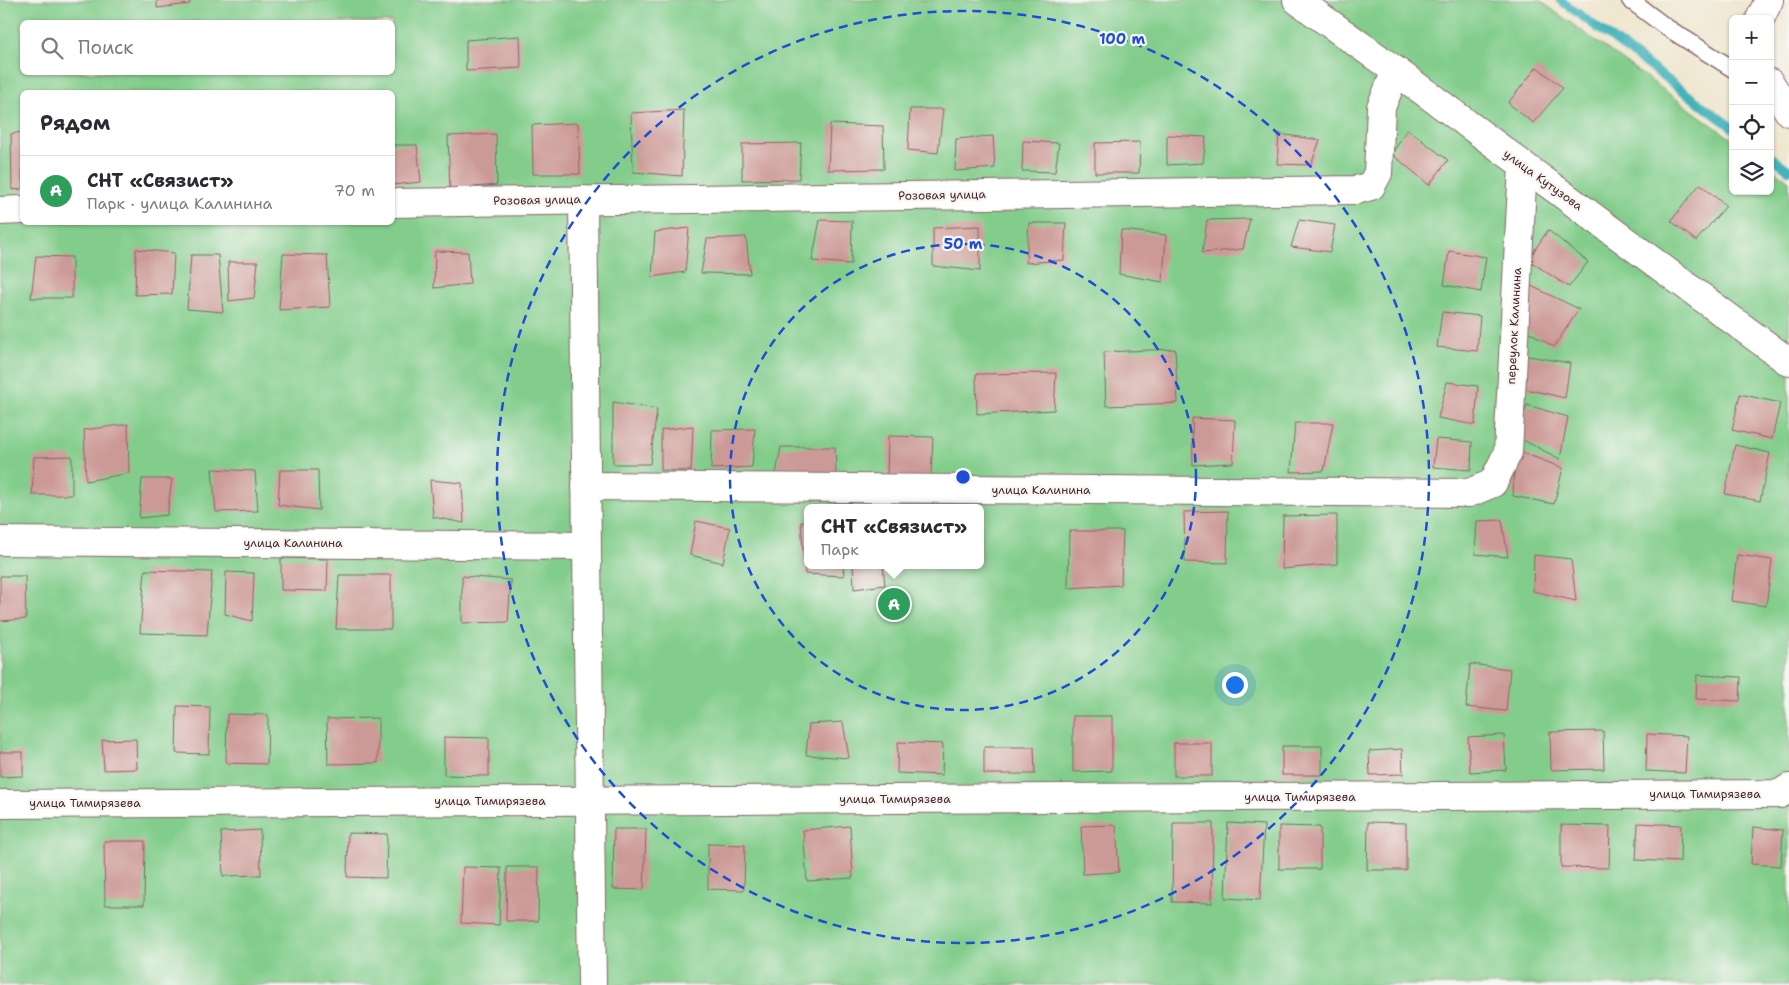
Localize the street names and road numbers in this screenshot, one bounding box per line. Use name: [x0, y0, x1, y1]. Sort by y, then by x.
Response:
street label: улица Кутузова: [1500, 146, 1586, 214]
street label: Розовая улица: [898, 186, 986, 204]
street label: Розовая улица: [493, 191, 581, 209]
street label: переулок Калинина: [1503, 267, 1525, 385]
street label: улица Калинина: [991, 482, 1091, 498]
street label: улица Калинина: [243, 535, 343, 551]
street label: улица Тимирязева: [1649, 786, 1761, 802]
street label: улица Тимирязева: [1244, 789, 1356, 805]
street label: улица Тимирязева: [839, 791, 951, 807]
street label: улица Тимирязева: [434, 793, 546, 809]
street label: улица Тимирязева: [29, 795, 141, 811]

